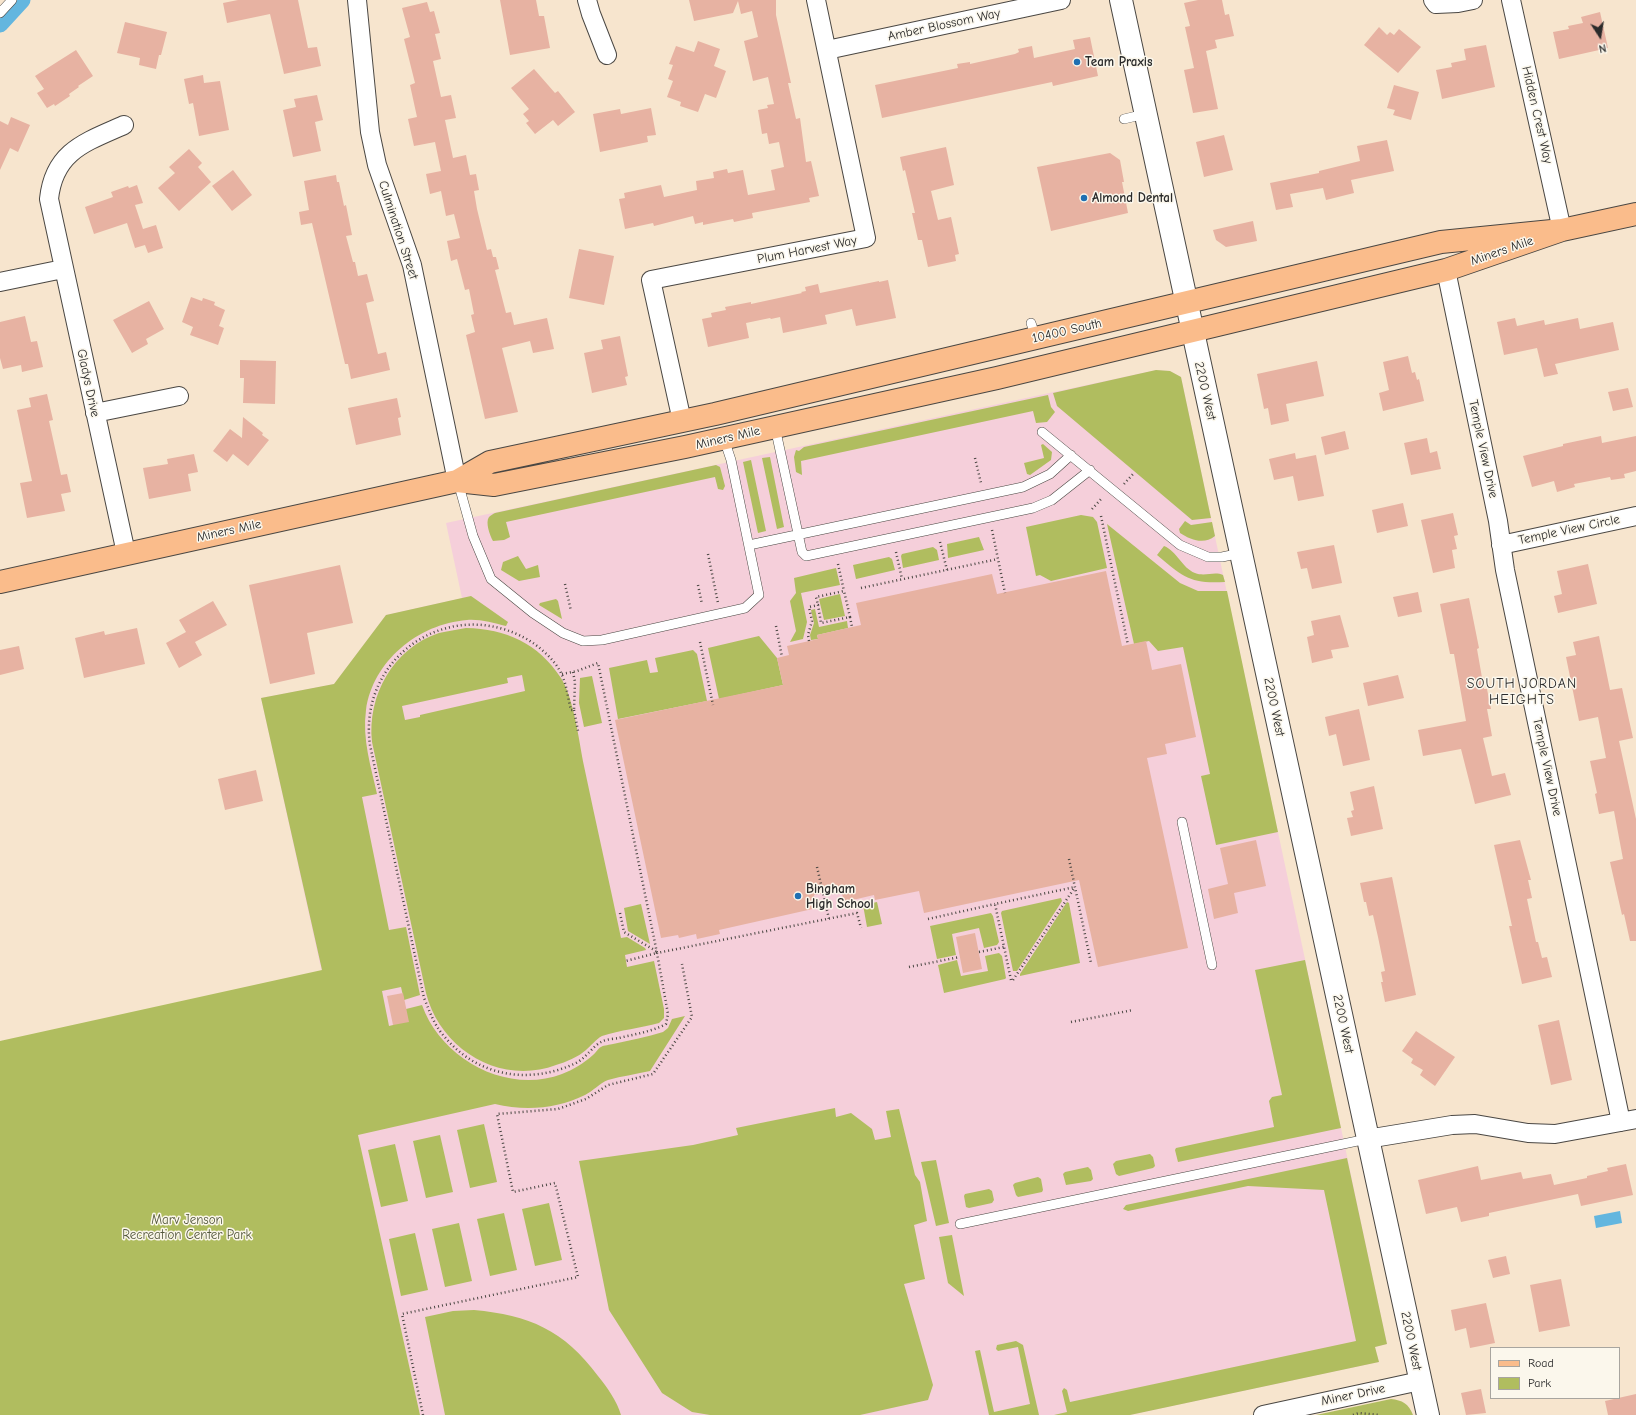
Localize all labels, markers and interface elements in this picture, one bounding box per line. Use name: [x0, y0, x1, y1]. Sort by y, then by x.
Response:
street label: Amber Blossom Way: [886, 5, 1002, 45]
north arrow: [1580, 16, 1620, 56]
text: N: [1598, 41, 1607, 55]
place label: Team Praxis: [1085, 54, 1152, 70]
marker: Team Praxis: [1072, 57, 1082, 67]
street label: Hidden Crest Way: [1518, 65, 1556, 165]
street label: Culmination Street: [375, 179, 421, 281]
place label: Almond Dental: [1092, 190, 1173, 206]
marker: Almond Dental: [1079, 193, 1089, 203]
street label: Plum Harvest Way: [756, 233, 858, 267]
street label: Miners Mile: [1468, 233, 1536, 269]
street label: 10400 South: [1031, 315, 1103, 347]
street label: Gladys Drive: [73, 347, 103, 419]
street label: 2200 West: [1191, 360, 1219, 422]
street label: Temple View Drive: [1465, 398, 1501, 500]
street label: Miners Mile: [694, 423, 762, 453]
street label: Temple View Circle: [1517, 512, 1621, 548]
street label: Miners Mile: [195, 517, 263, 545]
street label: 2200 West: [1260, 676, 1288, 738]
district label: SOUTH JORDAN HEIGHTS: [1467, 676, 1577, 708]
street label: Temple View Drive: [1529, 716, 1565, 818]
place label: Bingham High School: [806, 881, 874, 912]
marker: Bingham High School: [793, 891, 803, 901]
street label: 2200 West: [1329, 993, 1357, 1055]
park label: Marv Jenson Recreation Center Park: [122, 1212, 252, 1243]
street label: 2200 West: [1397, 1310, 1425, 1372]
legend: [1490, 1347, 1620, 1399]
text: Road: [1528, 1356, 1554, 1370]
text: Park: [1528, 1376, 1551, 1390]
street label: Miner Drive: [1320, 1381, 1386, 1409]

